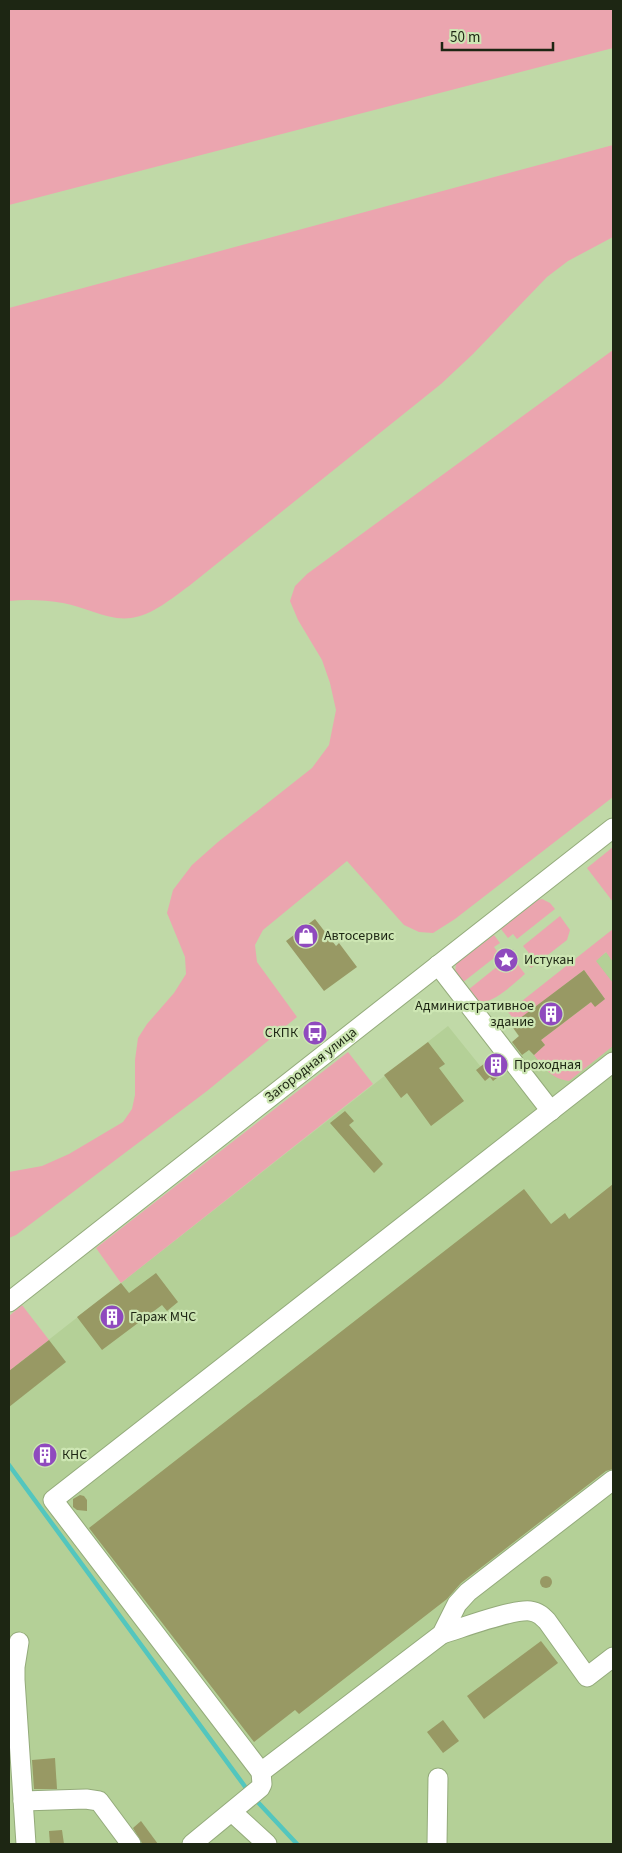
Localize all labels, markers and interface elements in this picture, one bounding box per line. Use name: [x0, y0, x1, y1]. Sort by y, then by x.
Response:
scale bar: [442, 20, 553, 52]
text: 50 m: [450, 27, 480, 48]
shop icon: Автосервис: [293, 923, 319, 949]
place label: Автосервис: [324, 926, 395, 946]
place icon: Истукан: [493, 947, 519, 973]
place label: Истукан: [524, 950, 574, 970]
place label: Административное здание: [415, 996, 534, 1032]
building icon: Административное здание: [538, 1001, 564, 1027]
bus stop icon: СКПК: [302, 1020, 328, 1046]
street label: Загородная улица: [261, 1023, 361, 1107]
place label: СКПК: [265, 1023, 299, 1043]
building icon: Проходная: [483, 1052, 509, 1078]
place label: Проходная: [514, 1055, 581, 1075]
building icon: Гараж МЧС: [99, 1304, 125, 1330]
place label: Гараж МЧС: [130, 1307, 196, 1327]
building icon: КНС: [32, 1442, 58, 1468]
place label: КНС: [62, 1445, 87, 1465]

